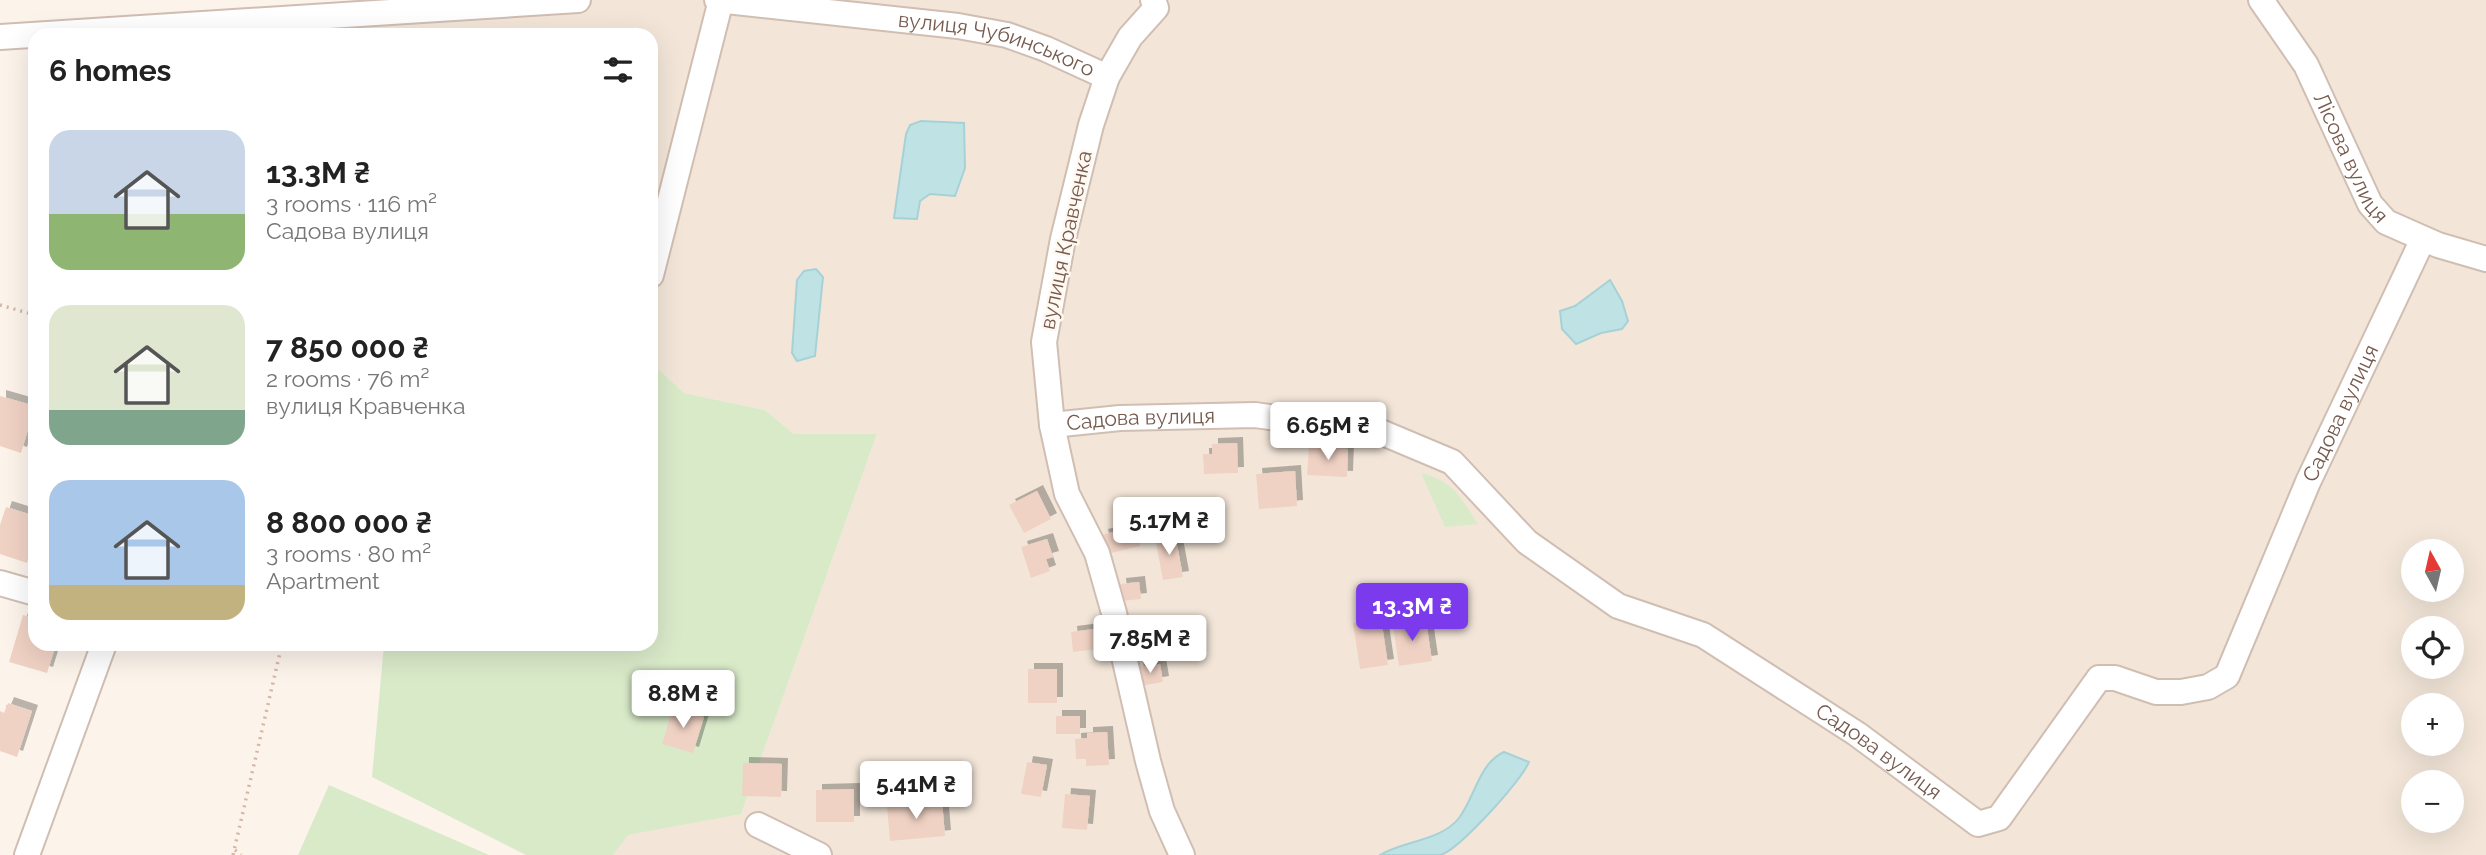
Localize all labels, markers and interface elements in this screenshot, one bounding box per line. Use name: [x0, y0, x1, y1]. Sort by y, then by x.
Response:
street label: вулиця Чубинського: [897, 7, 1099, 82]
icon: filters: [599, 51, 637, 89]
text: 6 homes: [49, 53, 171, 88]
street label: Лісова вулиця: [2308, 89, 2394, 228]
street label: вулиця Кравченка: [1034, 148, 1097, 332]
text: 13.3M ₴: [266, 155, 370, 190]
icon: home: [105, 158, 189, 242]
text: 3 rooms · 116 m²: [266, 190, 437, 217]
text: Садова вулиця: [266, 217, 429, 244]
text: 7 850 000 ₴: [266, 330, 429, 365]
icon: home: [105, 333, 189, 417]
street label: Садова вулиця: [2297, 340, 2383, 486]
text: 2 rooms · 76 m²: [266, 365, 429, 392]
text: вулиця Кравченка: [266, 392, 465, 419]
pin: 6.65M ₴: [1263, 402, 1393, 462]
street label: Садова вулиця: [1065, 403, 1215, 435]
text: 6.65M ₴: [1286, 411, 1370, 438]
pin: 5.17M ₴: [1104, 498, 1234, 557]
text: 8 800 000 ₴: [266, 505, 432, 540]
text: 5.17M ₴: [1129, 506, 1209, 533]
icon: home: [105, 508, 189, 592]
north arrow: [2401, 539, 2464, 602]
map controls: [2401, 539, 2464, 833]
text: 3 rooms · 80 m²: [266, 540, 431, 567]
text: Apartment: [266, 567, 380, 594]
pin: 13.3M ₴: [1347, 584, 1477, 643]
text: 13.3M ₴: [1372, 592, 1452, 619]
pin: 7.85M ₴: [1085, 616, 1215, 675]
button: locate: [2401, 616, 2464, 679]
text: 7.85M ₴: [1109, 624, 1191, 651]
pin: 8.8M ₴: [626, 670, 740, 730]
text: 8.8M ₴: [648, 679, 718, 706]
button: +: [2401, 693, 2464, 756]
street label: Садова вулиця: [1811, 698, 1947, 805]
pin: 5.41M ₴: [851, 762, 981, 821]
text: 5.41M ₴: [876, 770, 956, 797]
button: −: [2401, 770, 2464, 833]

